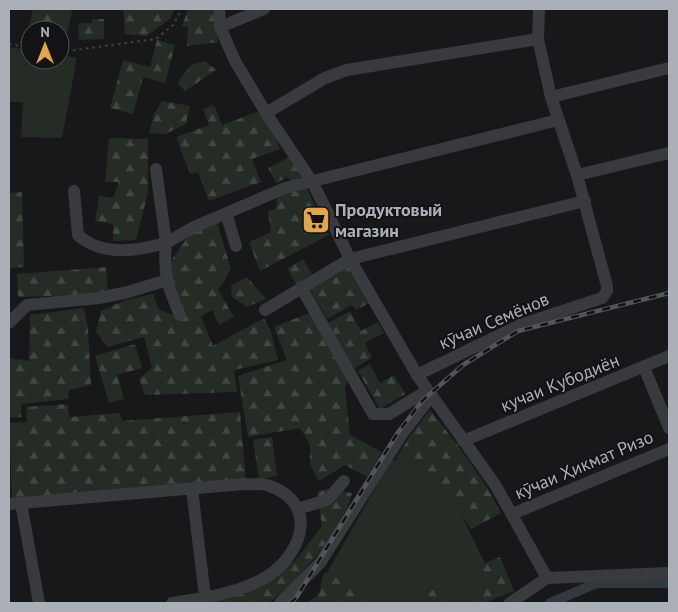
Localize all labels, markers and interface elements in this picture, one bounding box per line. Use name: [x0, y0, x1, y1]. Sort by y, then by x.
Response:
north arrow: [20, 20, 70, 70]
text: N: [40, 23, 50, 41]
place label: Продуктовый магазин: [335, 198, 442, 242]
supermarket icon: Продуктовый магазин: [301, 205, 331, 235]
street label: кӯчаи Семёнов: [435, 287, 552, 354]
street label: кучаи Кубодиён: [497, 348, 623, 417]
street label: кӯчаи Ҳикмат Ризо: [511, 425, 657, 504]

